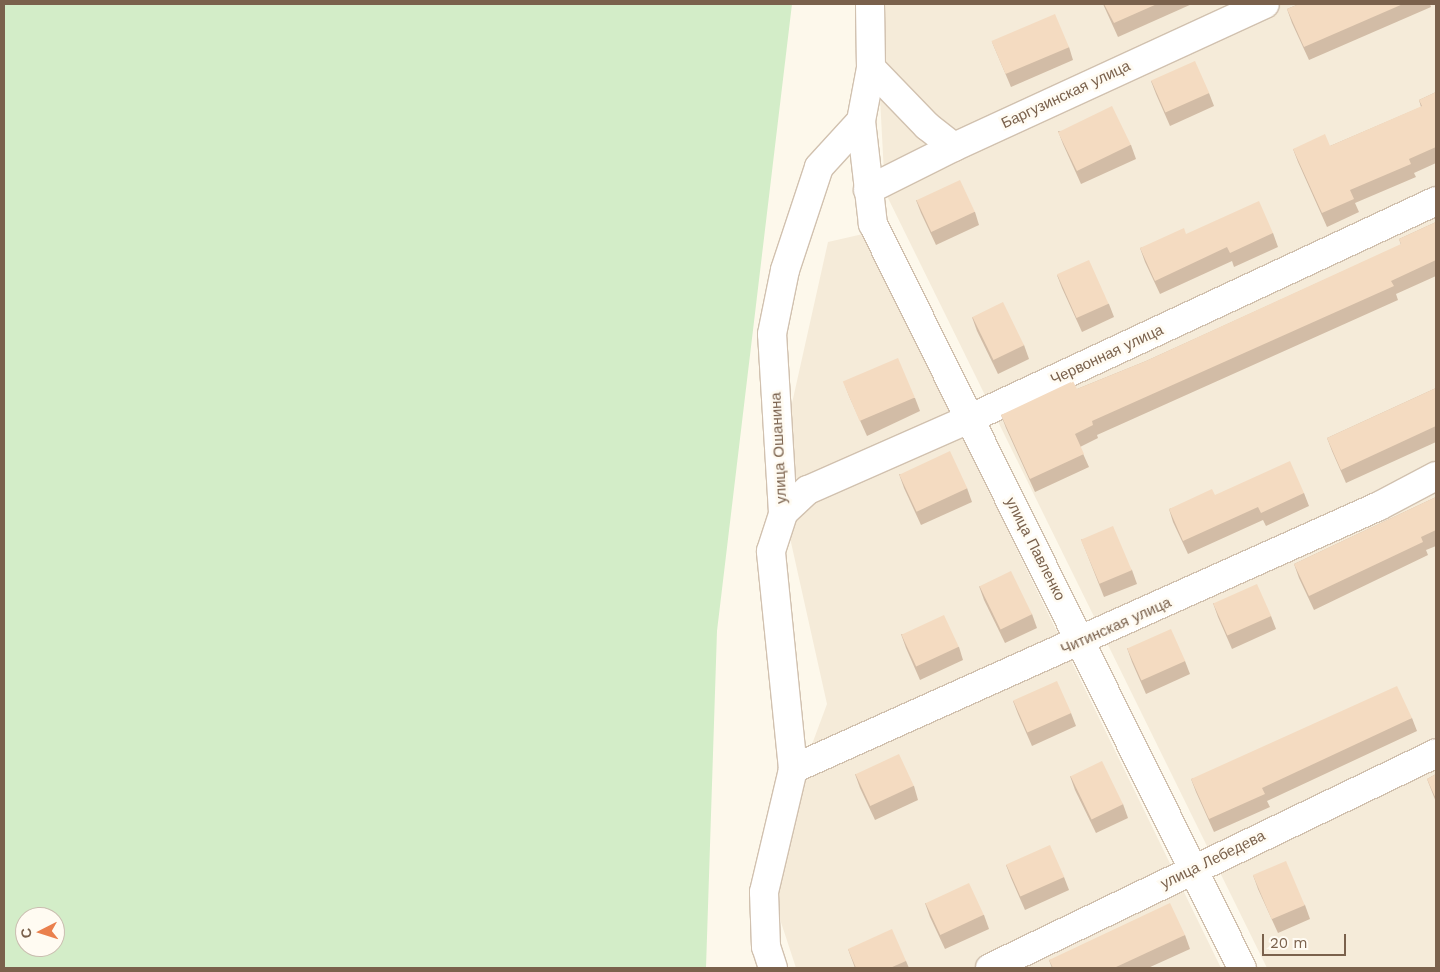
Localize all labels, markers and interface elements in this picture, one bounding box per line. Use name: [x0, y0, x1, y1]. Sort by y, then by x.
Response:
street label: Баргузинская улица: [999, 57, 1133, 133]
street label: Червонная улица: [1048, 321, 1166, 389]
street label: улица Ошанина: [767, 392, 791, 504]
street label: улица Павленко: [1001, 494, 1069, 604]
street label: Читинская улица: [1058, 594, 1174, 658]
street label: улица Лебедева: [1158, 827, 1268, 893]
north arrow: [15, 907, 65, 957]
scale bar: [1265, 924, 1349, 956]
text: С: [18, 927, 34, 939]
text: 20 m: [1270, 934, 1308, 952]

